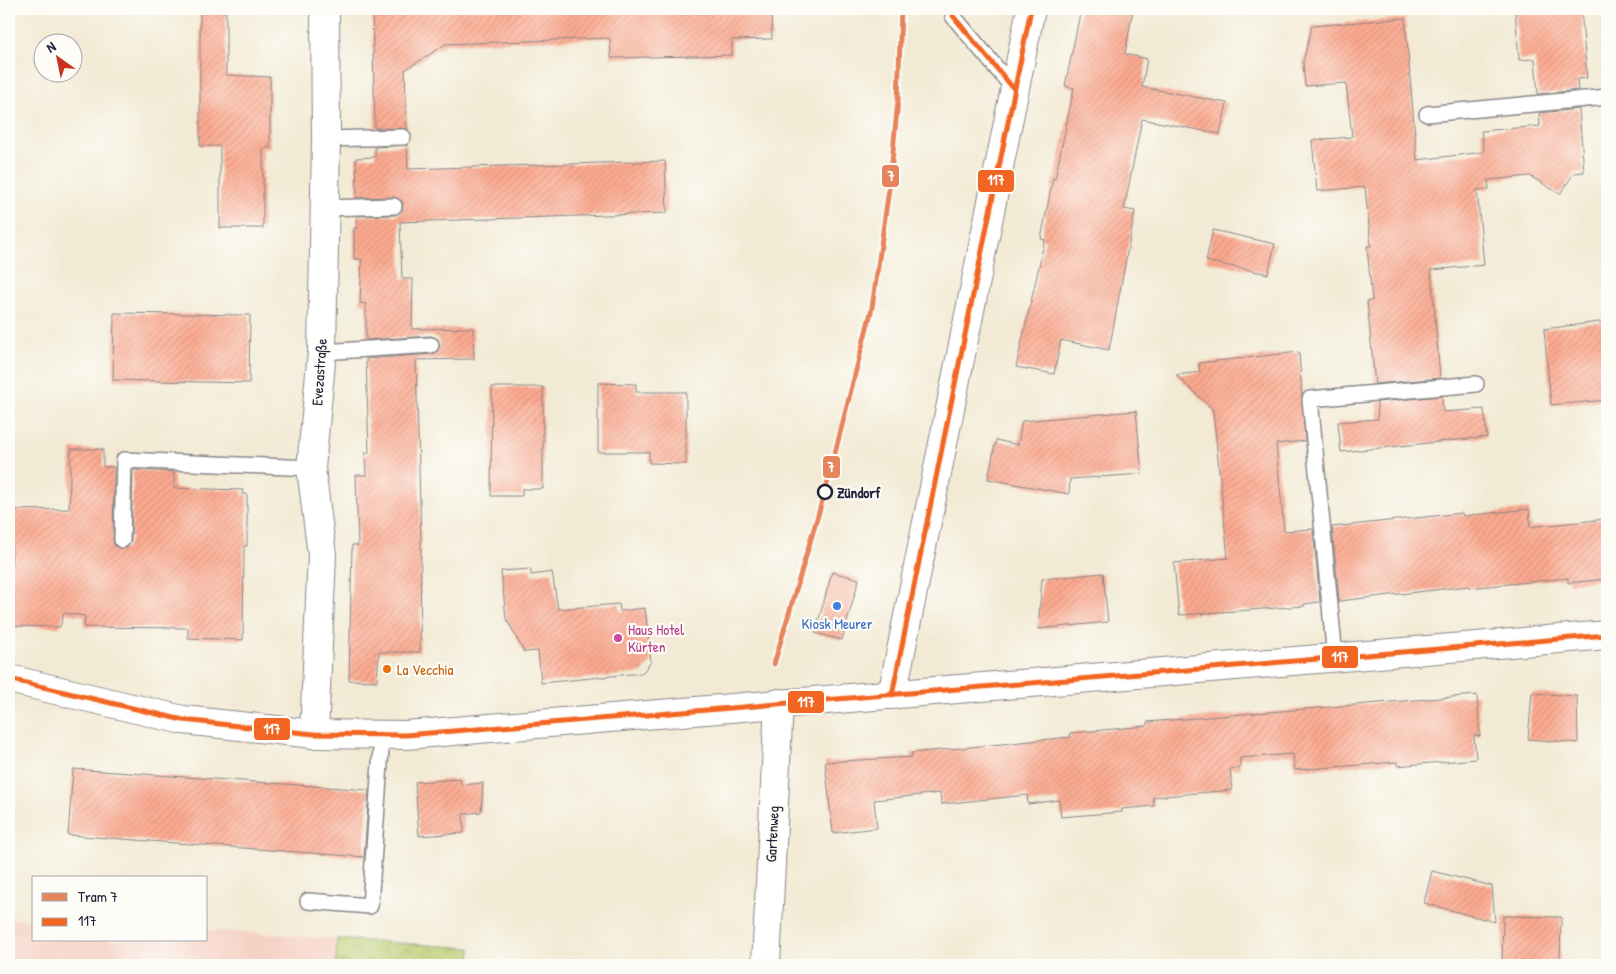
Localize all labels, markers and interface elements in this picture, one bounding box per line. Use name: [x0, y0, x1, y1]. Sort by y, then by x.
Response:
north arrow: [32, 32, 82, 82]
text: N: [42, 36, 59, 57]
line badge: 7: [881, 164, 900, 188]
text: 7: [887, 166, 895, 185]
line badge: 117: [977, 169, 1015, 193]
text: 117: [987, 170, 1005, 189]
street label: Evezastraße: [306, 338, 332, 406]
line badge: 7: [822, 455, 841, 479]
text: 7: [827, 457, 835, 476]
place label: Zündorf: [837, 482, 881, 503]
marker: Zündorf: [817, 484, 833, 500]
marker: Kiosk Meurer: [831, 600, 843, 612]
place label: Kiosk Meurer: [801, 613, 873, 634]
place label: Haus Hotel Kürten: [628, 619, 684, 657]
marker: Haus Hotel Kürten: [612, 632, 624, 644]
line badge: 117: [1321, 645, 1359, 669]
text: 117: [1331, 647, 1349, 666]
place label: La Vecchia: [397, 659, 454, 680]
marker: La Vecchia: [381, 663, 393, 675]
line badge: 117: [787, 690, 825, 714]
text: 117: [797, 692, 815, 711]
line badge: 117: [253, 717, 291, 741]
text: 117: [263, 719, 281, 738]
street label: Gartenweg: [760, 805, 784, 863]
legend: [32, 876, 208, 942]
text: Tram 7: [78, 886, 118, 907]
text: 117: [78, 910, 96, 931]

